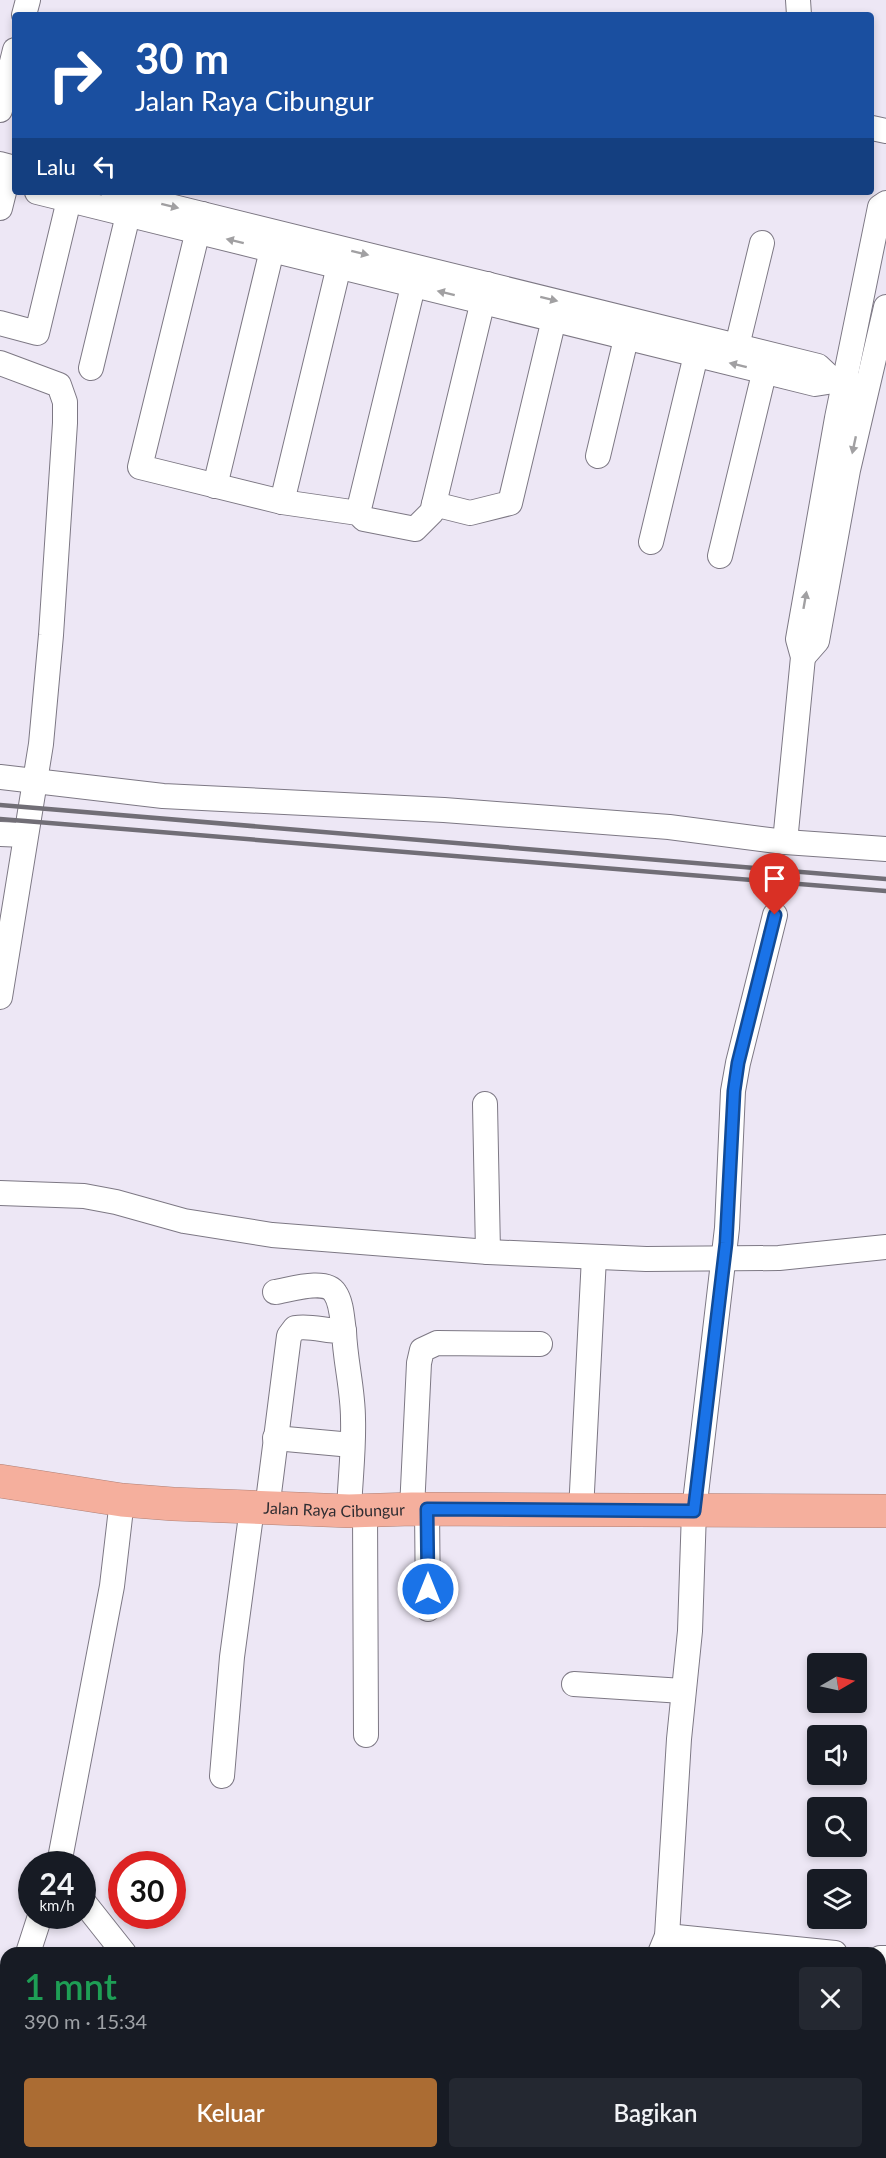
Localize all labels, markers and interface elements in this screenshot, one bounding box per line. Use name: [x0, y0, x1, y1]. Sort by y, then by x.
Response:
text: 30 m: [135, 33, 229, 83]
icon: right: [36, 36, 114, 114]
text: Jalan Raya Cibungur: [135, 84, 374, 117]
icon: left: [88, 150, 121, 183]
text: Lalu: [36, 153, 76, 180]
one-way arrow: [161, 202, 179, 211]
one-way arrow: [225, 235, 244, 245]
one-way arrow: [350, 248, 369, 258]
one-way arrow: [437, 287, 456, 297]
one-way arrow: [540, 295, 558, 305]
one-way arrow: [728, 359, 747, 369]
one-way arrow: [849, 435, 858, 454]
one-way arrow: [801, 590, 810, 609]
pin: [749, 853, 800, 915]
icon: arrive: [758, 862, 791, 895]
street label: Jalan Raya Cibungur: [263, 1498, 405, 1520]
position arrow: [396, 1557, 460, 1621]
north arrow: [807, 1653, 867, 1713]
map controls: [807, 1653, 867, 1929]
button: sound: [807, 1725, 867, 1785]
button: search: [807, 1797, 867, 1857]
speed limit sign: 30: [108, 1851, 186, 1929]
text: 24: [40, 1865, 74, 1901]
button: layers: [807, 1869, 867, 1929]
text: km/h: [39, 1896, 75, 1914]
text: 1 mnt: [24, 1964, 117, 2008]
button: close: [799, 1967, 862, 2030]
text: 390 m · 15:34: [24, 2009, 147, 2033]
button: Keluar: [24, 2078, 437, 2147]
button: Bagikan: [449, 2078, 862, 2147]

